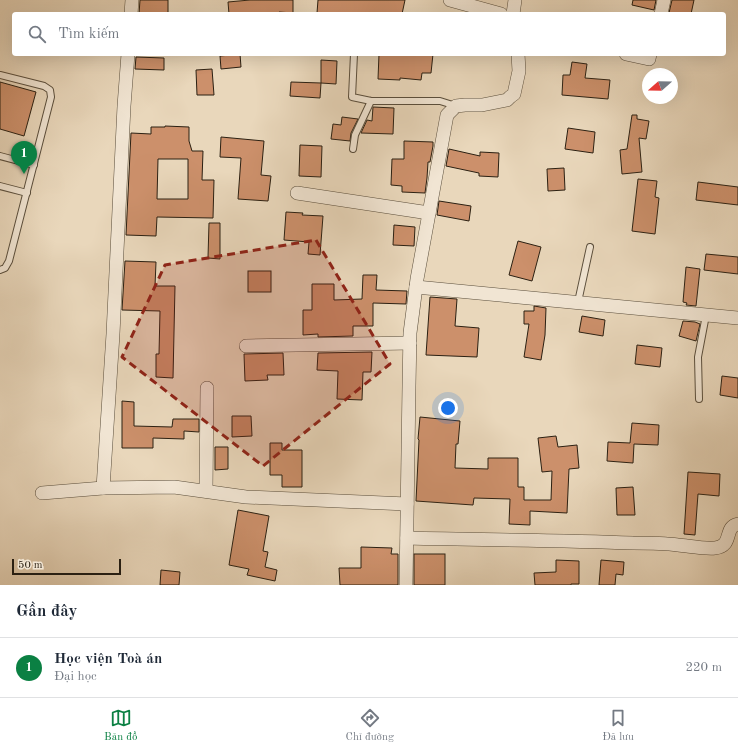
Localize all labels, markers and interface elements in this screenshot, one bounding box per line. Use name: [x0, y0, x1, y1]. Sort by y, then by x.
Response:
search box: [12, 12, 726, 56]
icon: search: [26, 23, 48, 45]
text: Tìm kiếm: [58, 27, 120, 42]
north arrow: [642, 68, 678, 104]
pin: 1: [11, 141, 37, 174]
your location: [438, 398, 458, 418]
scale bar: [12, 557, 121, 576]
text: 50 m: [18, 560, 43, 571]
text: Gần đây: [16, 603, 77, 620]
text: Học viện Toà án: [54, 652, 162, 667]
text: 1: [25, 661, 33, 674]
text: 220 m: [685, 661, 722, 674]
text: Đại học: [54, 670, 97, 683]
tab: Bản đồ: [104, 707, 137, 745]
tab: Chỉ đường: [346, 707, 394, 745]
tab: Đã lưu: [602, 707, 634, 745]

